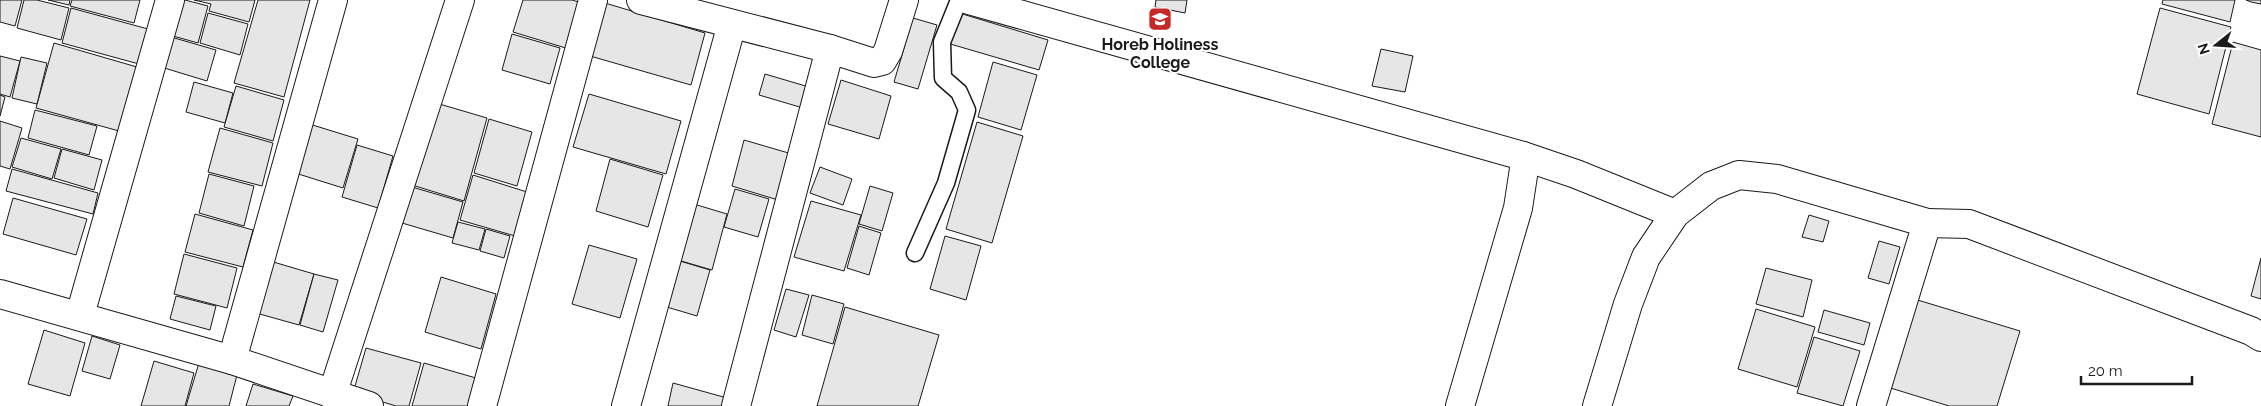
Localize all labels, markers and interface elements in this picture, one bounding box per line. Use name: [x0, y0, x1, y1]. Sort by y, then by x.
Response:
school or university icon: Horeb Holiness College: [1147, 6, 1173, 32]
north arrow: [2191, 20, 2241, 70]
place label: Horeb Holiness College: [1102, 35, 1218, 72]
text: N: [2194, 41, 2213, 56]
scale bar: [2081, 354, 2192, 386]
text: 20 m: [2088, 362, 2123, 380]

